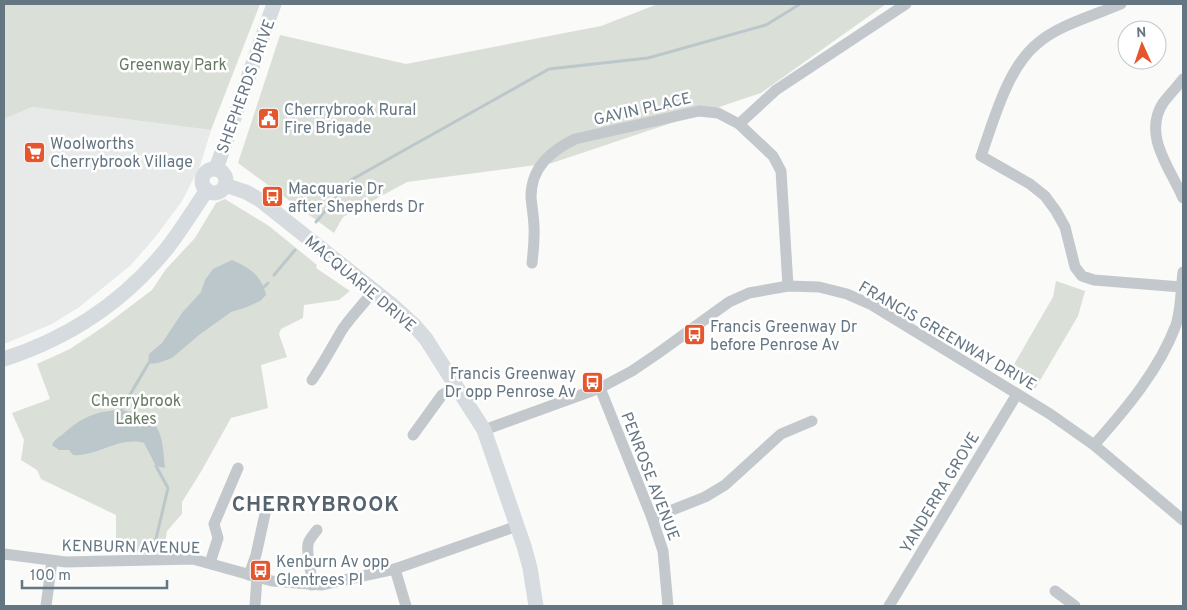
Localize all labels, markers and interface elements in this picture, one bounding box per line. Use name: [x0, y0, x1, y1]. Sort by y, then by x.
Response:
street label: SHEPHERDS DRIVE: [213, 17, 280, 157]
north arrow: [1117, 20, 1167, 70]
text: N: [1136, 25, 1147, 42]
park label: Greenway Park: [119, 56, 227, 76]
street label: GAVIN PLACE: [592, 89, 693, 131]
place label: Cherrybrook Rural Fire Brigade: [284, 101, 416, 139]
public building icon: Cherrybrook Rural Fire Brigade: [256, 106, 280, 130]
place label: Woolworths Cherrybrook Village: [50, 135, 193, 173]
supermarket icon: Woolworths Cherrybrook Village: [22, 140, 46, 164]
place label: Macquarie Dr after Shepherds Dr: [288, 180, 424, 218]
bus stop icon: Macquarie Dr after Shepherds Dr: [260, 185, 284, 209]
street label: MACQUARIE DRIVE: [300, 232, 420, 337]
street label: FRANCIS GREENWAY DRIVE: [854, 278, 1040, 396]
place label: Francis Greenway Dr before Penrose Av: [710, 318, 857, 356]
bus stop icon: Francis Greenway Dr before Penrose Av: [682, 323, 706, 347]
place label: Francis Greenway Dr opp Penrose Av: [444, 365, 576, 403]
bus stop icon: Francis Greenway Dr opp Penrose Av: [580, 370, 604, 394]
park label: Cherrybrook Lakes: [91, 392, 181, 430]
street label: PENROSE AVENUE: [615, 409, 683, 544]
street label: YANDERRA GROVE: [897, 429, 985, 557]
district label: CHERRYBROOK: [232, 492, 400, 519]
street label: KENBURN AVENUE: [61, 537, 200, 559]
place label: Kenburn Av opp Glentrees Pl: [276, 553, 389, 591]
scale bar: [22, 558, 168, 590]
bus stop icon: Kenburn Av opp Glentrees Pl: [248, 558, 272, 582]
text: 100 m: [30, 567, 71, 586]

